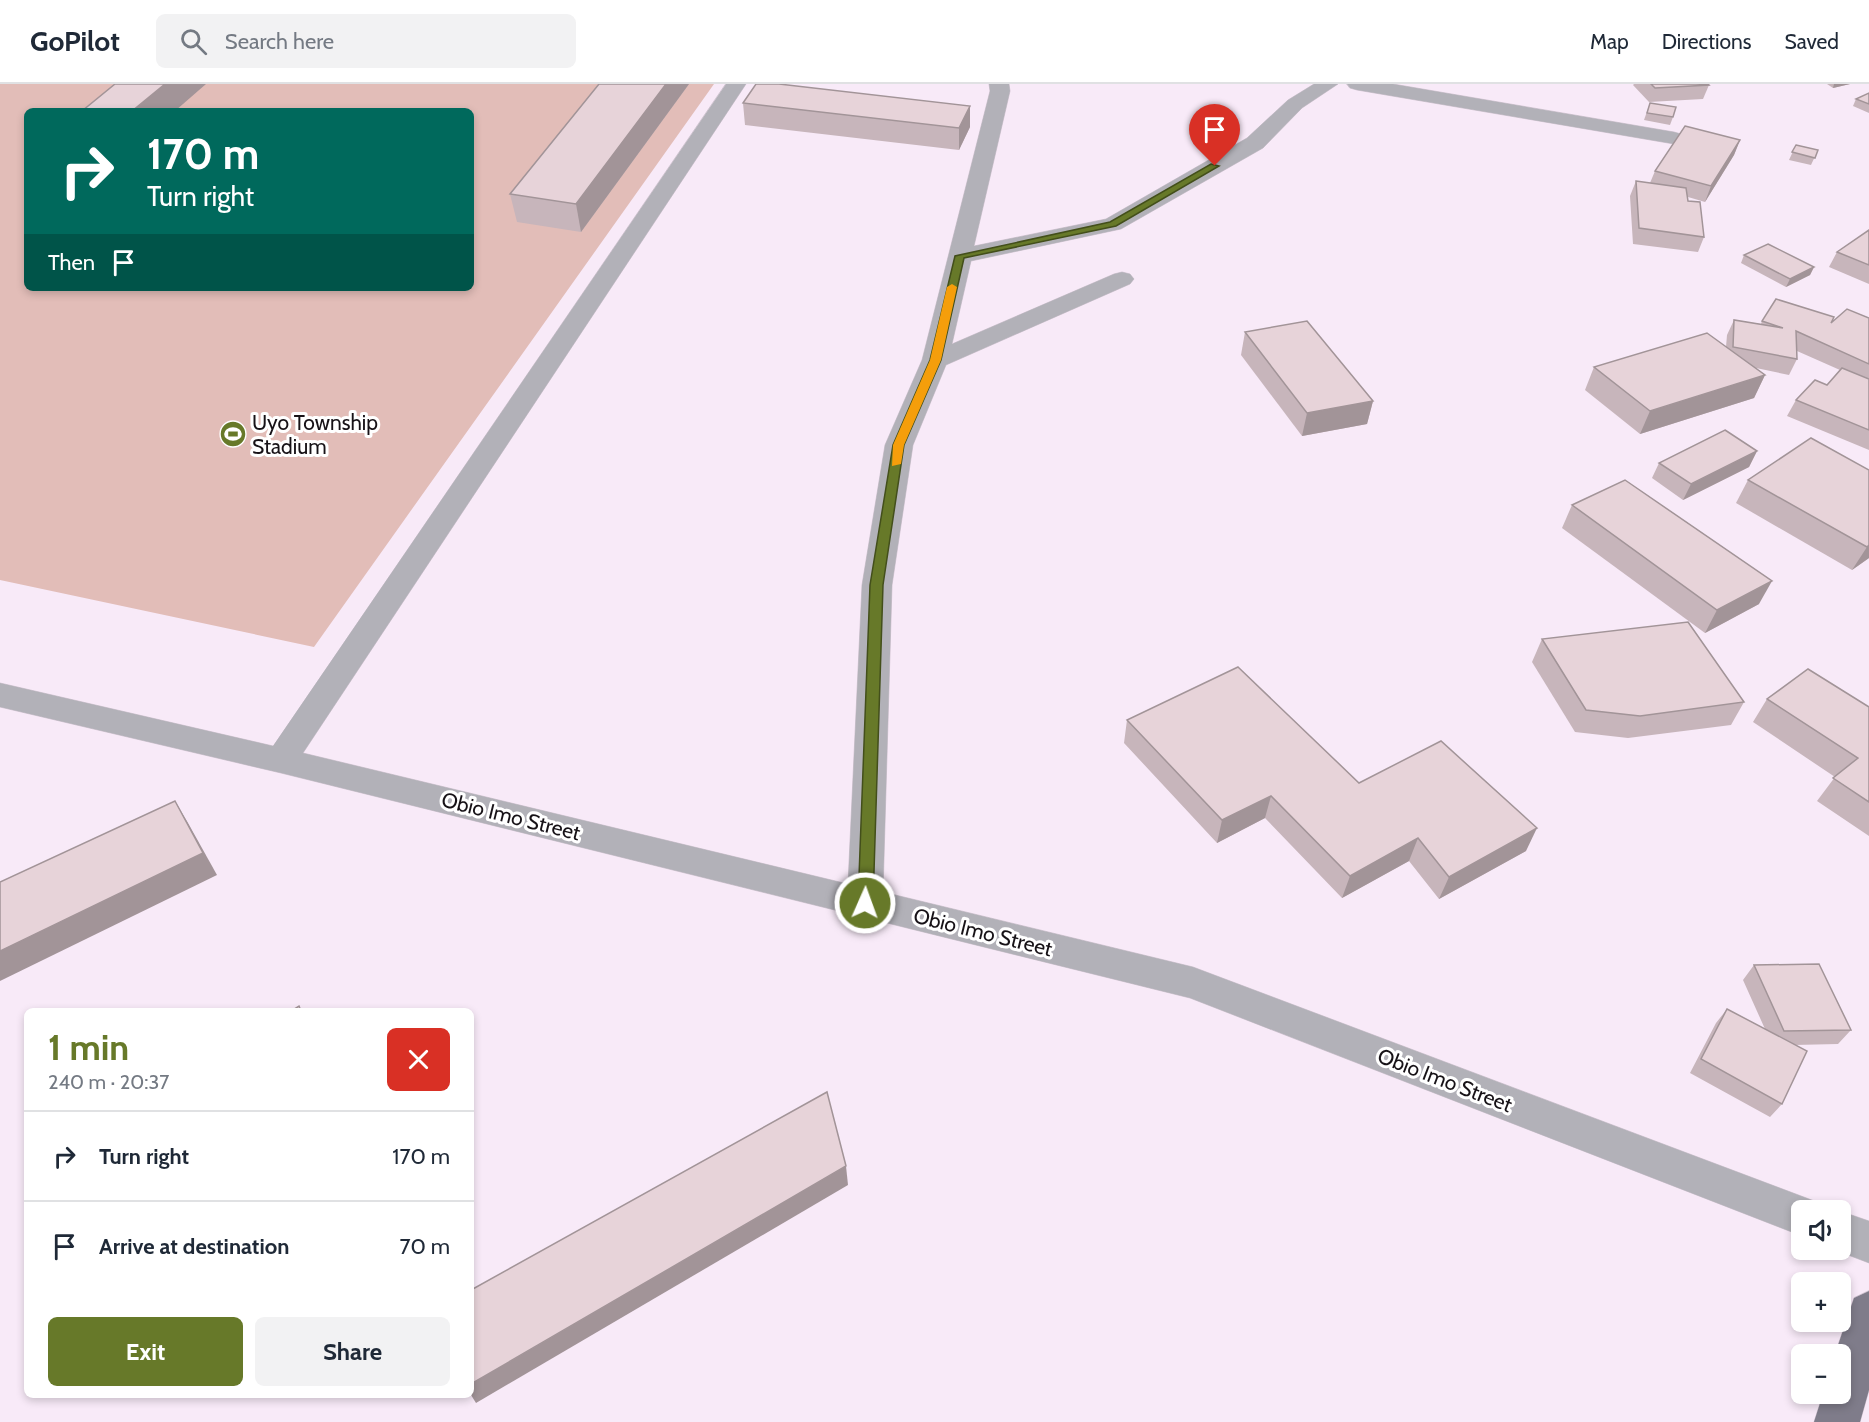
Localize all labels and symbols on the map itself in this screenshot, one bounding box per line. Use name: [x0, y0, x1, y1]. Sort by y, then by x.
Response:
pin: [1189, 104, 1240, 166]
place label: Uyo Township Stadium: [252, 410, 378, 459]
sports icon: Uyo Township Stadium: [218, 419, 248, 449]
street label: Obio Imo Street: [439, 787, 583, 845]
position arrow: [833, 871, 897, 935]
street label: Obio Imo Street: [911, 903, 1055, 961]
street label: Obio Imo Street: [1374, 1043, 1516, 1117]

